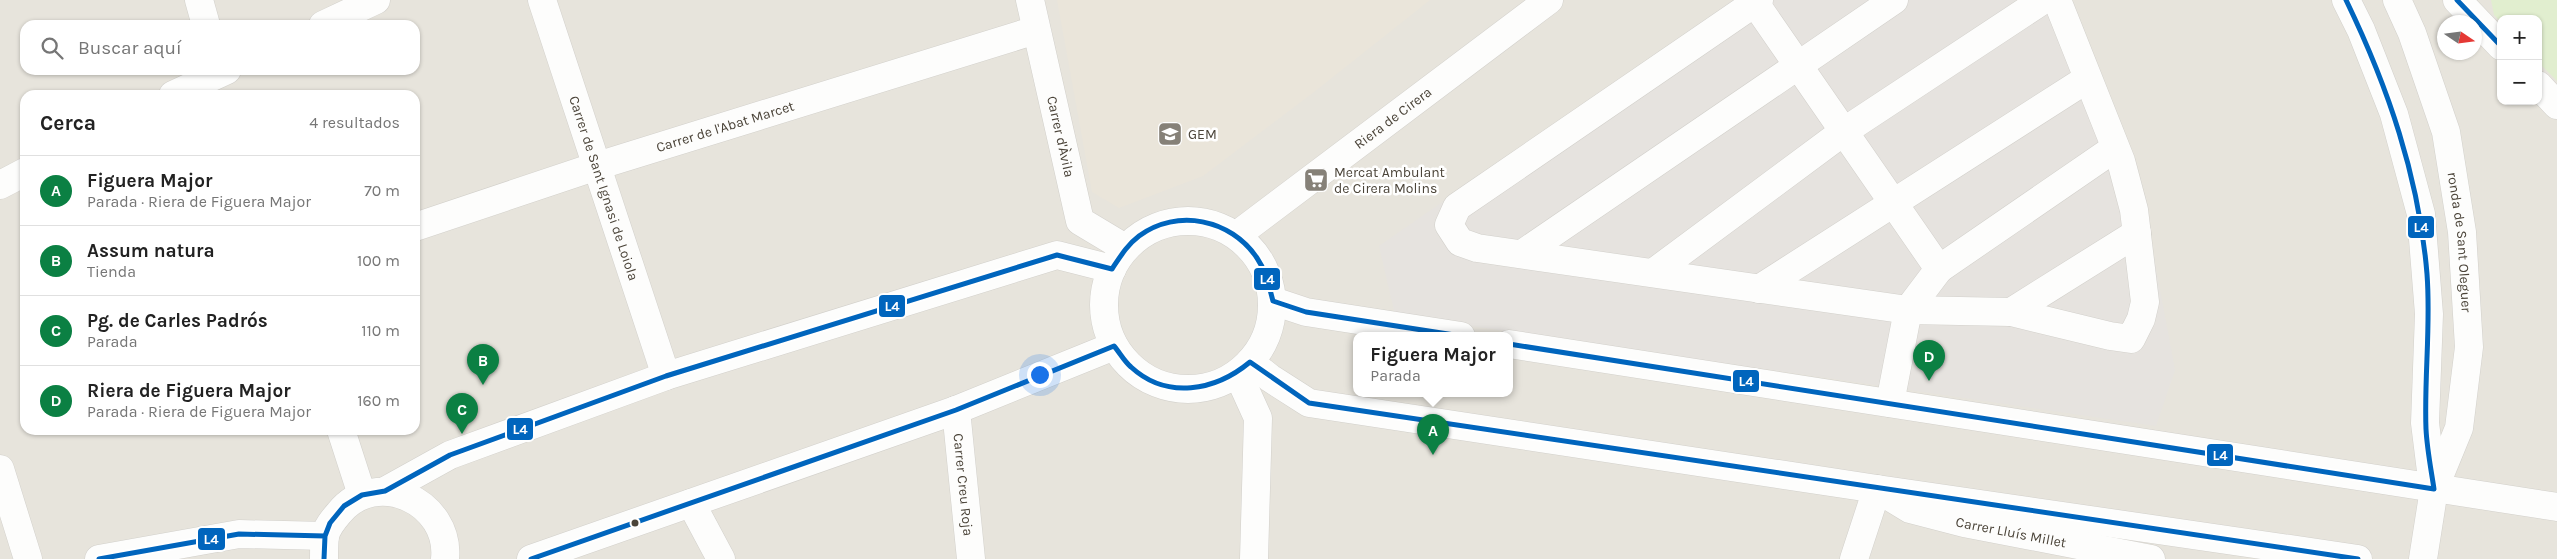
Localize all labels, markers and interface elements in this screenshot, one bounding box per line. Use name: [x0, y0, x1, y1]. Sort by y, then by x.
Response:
north arrow: [2437, 15, 2482, 60]
map controls: [2497, 15, 2542, 105]
button: +: [2497, 15, 2542, 60]
search box: [20, 20, 420, 75]
icon: search: [38, 34, 66, 62]
text: Buscar aquí: [78, 37, 182, 59]
button: −: [2497, 60, 2542, 105]
street label: Riera de Cirera: [1351, 83, 1435, 153]
street label: Carrer de Sant Ignasi de Loiola: [565, 94, 642, 283]
street label: Carrer d'Àvila: [1043, 94, 1078, 179]
street label: Carrer de l'Abat Marcet: [654, 97, 796, 156]
text: Cerca: [40, 111, 96, 135]
text: 4 resultados: [309, 113, 400, 132]
school or university icon: GEM: [1157, 121, 1183, 147]
place label: GEM: [1188, 126, 1217, 143]
place label: Mercat Ambulant de Cirera Molins: [1334, 164, 1445, 197]
supermarket icon: Mercat Ambulant de Cirera Molins: [1303, 167, 1329, 193]
text: Figuera Major: [87, 170, 212, 192]
street label: ronda de Sant Oleguer: [2443, 171, 2475, 314]
text: A: [51, 181, 61, 200]
text: 70 m: [364, 181, 400, 200]
text: Parada · Riera de Figuera Major: [87, 192, 311, 211]
line badge: L4: [2407, 215, 2435, 239]
text: L4: [2413, 219, 2429, 236]
text: Assum natura: [87, 240, 215, 262]
text: B: [51, 251, 61, 270]
text: 100 m: [357, 251, 400, 270]
text: Tienda: [87, 262, 136, 281]
line badge: L4: [1253, 267, 1281, 291]
text: L4: [1259, 271, 1275, 288]
line badge: L4: [878, 294, 906, 318]
text: L4: [884, 298, 900, 315]
text: Pg. de Carles Padrós: [87, 310, 268, 332]
text: C: [51, 321, 61, 340]
text: 110 m: [361, 321, 400, 340]
text: Parada: [87, 332, 138, 351]
popup: [1353, 332, 1513, 397]
pin: D: [1913, 340, 1945, 381]
pin: B: [467, 344, 499, 385]
text: Figuera Major: [1370, 344, 1496, 366]
your location: [1027, 362, 1053, 388]
text: Parada: [1370, 366, 1421, 385]
line badge: L4: [1732, 369, 1760, 393]
text: L4: [1738, 373, 1754, 390]
text: Riera de Figuera Major: [87, 380, 291, 402]
text: D: [51, 391, 61, 410]
text: 160 m: [357, 391, 400, 410]
pin: C: [446, 393, 478, 434]
text: Parada · Riera de Figuera Major: [87, 402, 311, 421]
pin: A: [1417, 414, 1449, 455]
line badge: L4: [506, 417, 534, 441]
text: L4: [512, 421, 528, 438]
street label: Carrer Creu Roja: [949, 433, 977, 537]
line badge: L4: [2206, 443, 2234, 467]
text: L4: [2212, 447, 2228, 464]
street label: Carrer Lluís Millet: [1954, 513, 2068, 552]
unlabelled marker: [630, 518, 640, 528]
line badge: L4: [197, 527, 226, 551]
text: L4: [203, 531, 219, 548]

